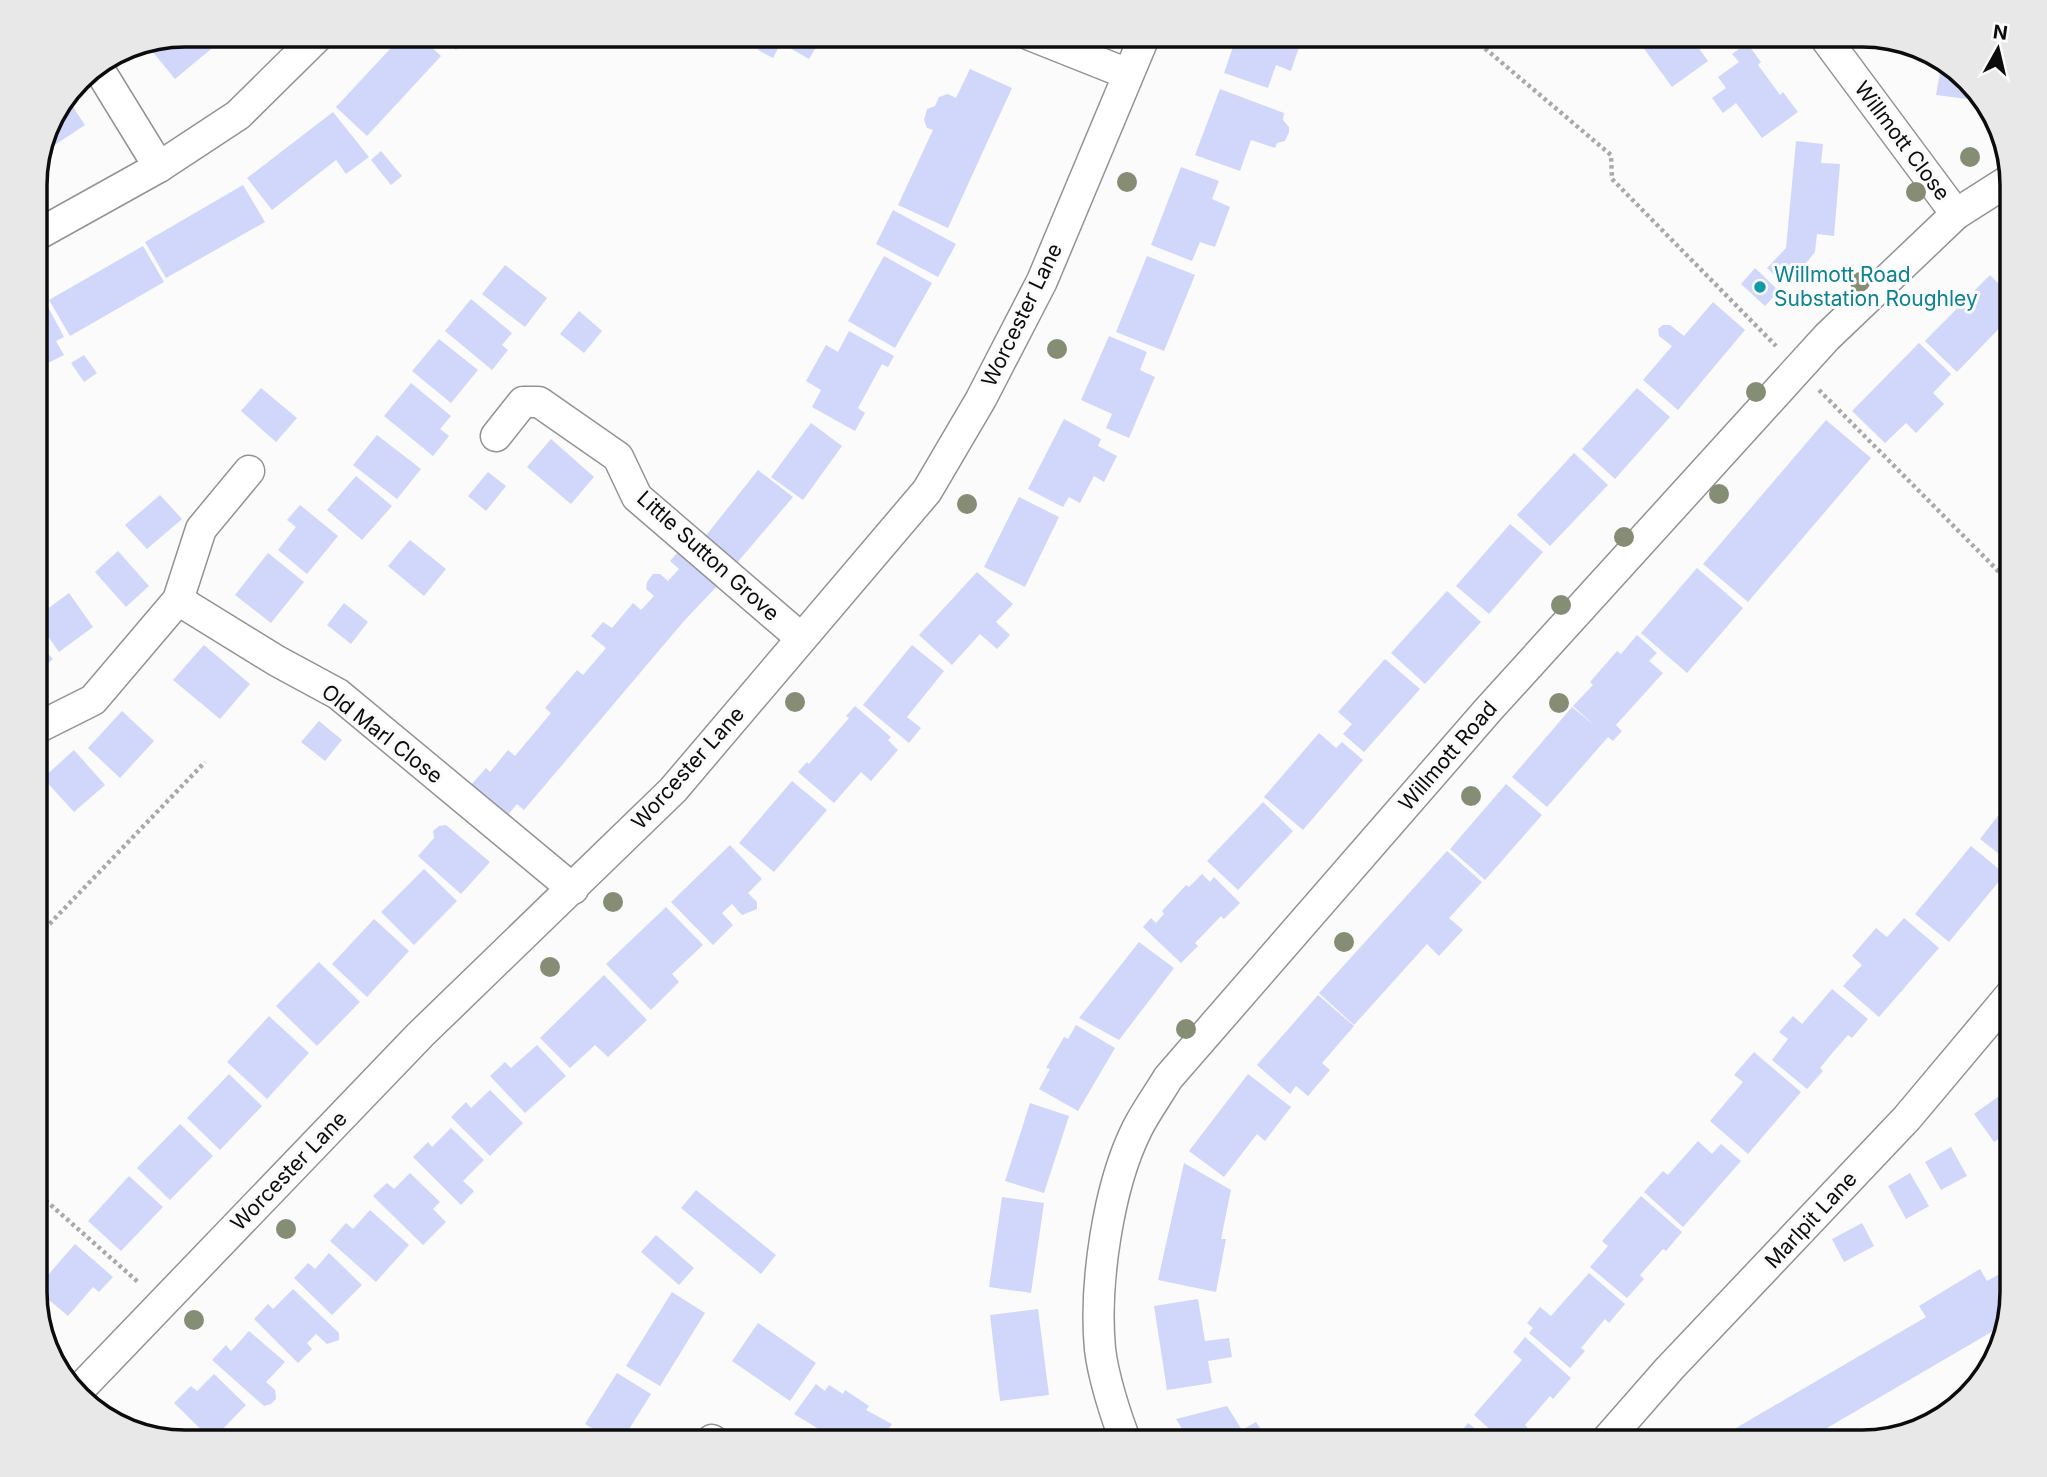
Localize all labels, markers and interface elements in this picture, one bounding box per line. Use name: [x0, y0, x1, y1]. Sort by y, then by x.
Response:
north arrow: [1963, 14, 2033, 84]
text: N: [1992, 20, 2009, 45]
street label: Willmott Close: [1850, 76, 1955, 205]
street label: Worcester Lane: [976, 239, 1067, 390]
place label: Willmott Road Substation Roughley: [1774, 262, 1978, 311]
marker: Willmott Road Substation Roughley: [1752, 279, 1768, 295]
street label: Little Sutton Grove: [632, 485, 784, 626]
street label: Old Marl Close: [317, 679, 448, 788]
street label: Willmott Road: [1393, 696, 1502, 815]
street label: Worcester Lane: [626, 701, 749, 834]
street label: Worcester Lane: [225, 1106, 352, 1235]
street label: Marlpit Lane: [1760, 1166, 1862, 1273]

